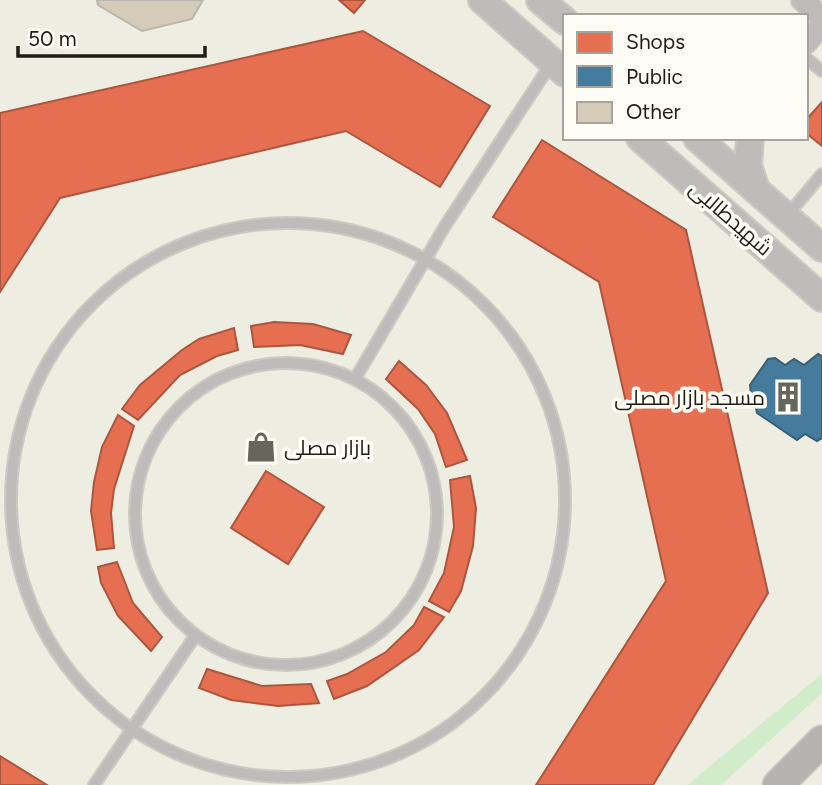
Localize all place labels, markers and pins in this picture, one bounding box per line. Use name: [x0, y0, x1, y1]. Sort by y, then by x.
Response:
building icon: مسجد بازار مصلی: [771, 380, 805, 414]
place label: مسجد بازار مصلی: [614, 385, 765, 411]
shop icon: بازار مصلى: [244, 430, 278, 464]
place label: بازار مصلى: [284, 435, 371, 461]

